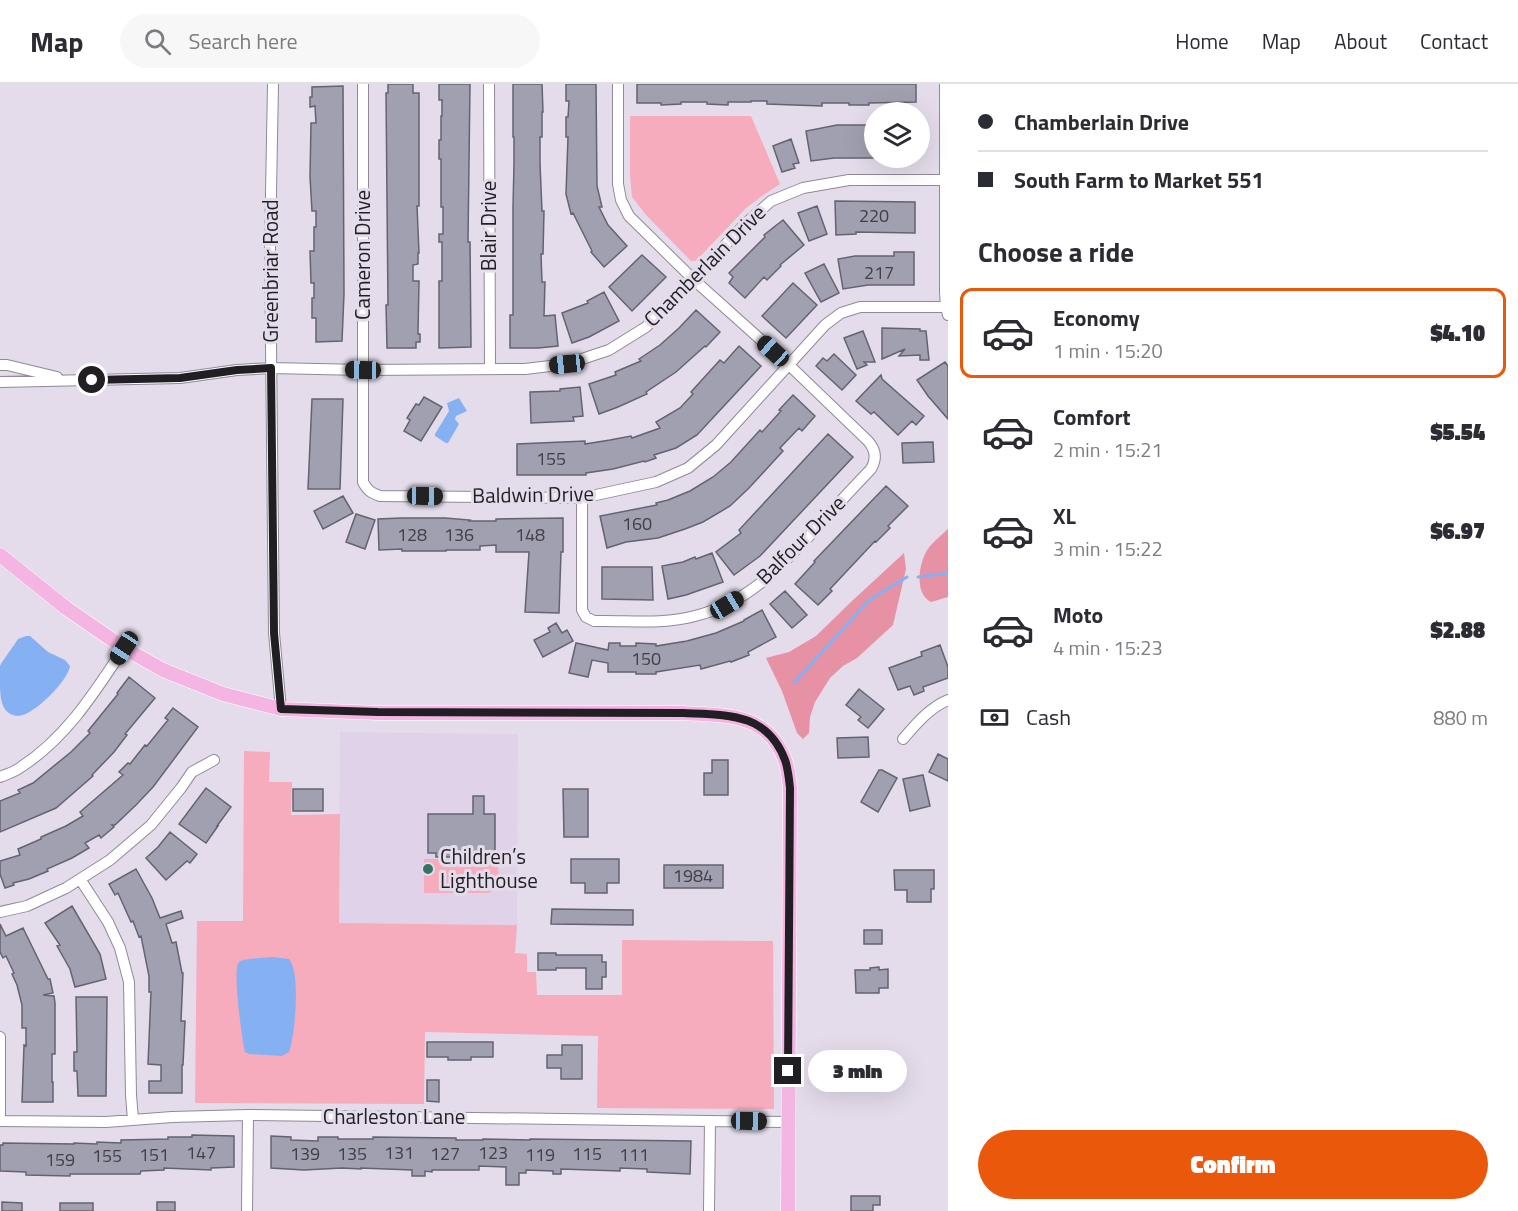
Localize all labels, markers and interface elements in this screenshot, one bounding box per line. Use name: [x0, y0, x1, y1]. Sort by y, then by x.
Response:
search box: [120, 14, 540, 68]
text: Map: [30, 20, 84, 63]
text: Search here: [189, 24, 298, 58]
icon: search: [141, 25, 174, 58]
text: Home: [1175, 25, 1229, 57]
text: Map: [1262, 25, 1301, 57]
text: About: [1334, 25, 1387, 57]
text: Contact: [1420, 25, 1488, 57]
map controls: [864, 102, 930, 168]
button: layers: [864, 102, 930, 168]
text: Chamberlain Drive: [1014, 105, 1189, 139]
text: South Farm to Market 551: [1014, 163, 1264, 197]
street label: Blair Drive: [472, 181, 504, 271]
street label: Cameron Drive: [346, 190, 378, 320]
street label: Chamberlain Drive: [636, 197, 773, 334]
street label: Greenbriar Road: [254, 199, 286, 343]
house number: 220: [859, 202, 889, 229]
text: Choose a ride: [978, 231, 1134, 272]
house number: 217: [864, 259, 894, 286]
text: Economy: [1053, 301, 1140, 335]
icon: car: [981, 306, 1035, 360]
text: $4.10: [1430, 316, 1485, 350]
car: [754, 332, 792, 370]
text: 1 min · 15:20: [1053, 335, 1163, 366]
car: [548, 353, 586, 375]
car: [345, 361, 381, 379]
route start: [78, 366, 105, 393]
text: Comfort: [1053, 400, 1131, 434]
icon: car: [981, 405, 1035, 459]
text: $5.54: [1430, 415, 1485, 449]
text: 2 min · 15:21: [1053, 434, 1163, 465]
house number: 155: [536, 445, 566, 472]
street label: Baldwin Drive: [472, 477, 594, 511]
car: [407, 487, 443, 505]
street label: Balfour Drive: [748, 487, 852, 591]
text: XL: [1053, 499, 1076, 533]
icon: car: [981, 504, 1035, 558]
house number: 160: [622, 510, 652, 537]
text: $6.97: [1430, 514, 1485, 548]
house number: 128: [397, 521, 427, 548]
house number: 136: [444, 521, 474, 548]
house number: 148: [515, 521, 545, 548]
text: 3 min · 15:22: [1053, 533, 1163, 564]
car: [707, 588, 747, 622]
text: Moto: [1053, 598, 1103, 632]
icon: car: [981, 603, 1035, 657]
text: $2.88: [1430, 613, 1485, 647]
car: [107, 628, 141, 668]
text: 4 min · 15:23: [1053, 632, 1163, 663]
house number: 150: [631, 645, 661, 672]
text: Cash: [1026, 700, 1071, 734]
icon: cash: [978, 701, 1011, 734]
text: 880 m: [1433, 702, 1488, 733]
place label: Children’s Lighthouse: [440, 840, 538, 896]
marker: Children’s Lighthouse: [421, 862, 435, 876]
house number: 1984: [673, 862, 713, 889]
callout: 3 min: [809, 1050, 908, 1092]
text: 3 min: [833, 1055, 882, 1086]
route end: [774, 1057, 801, 1084]
street label: Charleston Lane: [323, 1100, 465, 1132]
car: [731, 1112, 767, 1130]
button: Confirm: [978, 1130, 1488, 1199]
house number: 147: [186, 1139, 216, 1166]
house number: 131: [384, 1139, 414, 1166]
house number: 123: [478, 1139, 508, 1166]
house number: 139: [290, 1140, 320, 1167]
house number: 135: [337, 1140, 367, 1167]
house number: 127: [430, 1140, 460, 1167]
house number: 115: [572, 1140, 602, 1167]
house number: 151: [139, 1141, 169, 1168]
house number: 119: [525, 1141, 555, 1168]
house number: 111: [619, 1141, 649, 1168]
house number: 155: [92, 1142, 122, 1169]
house number: 159: [45, 1146, 75, 1173]

